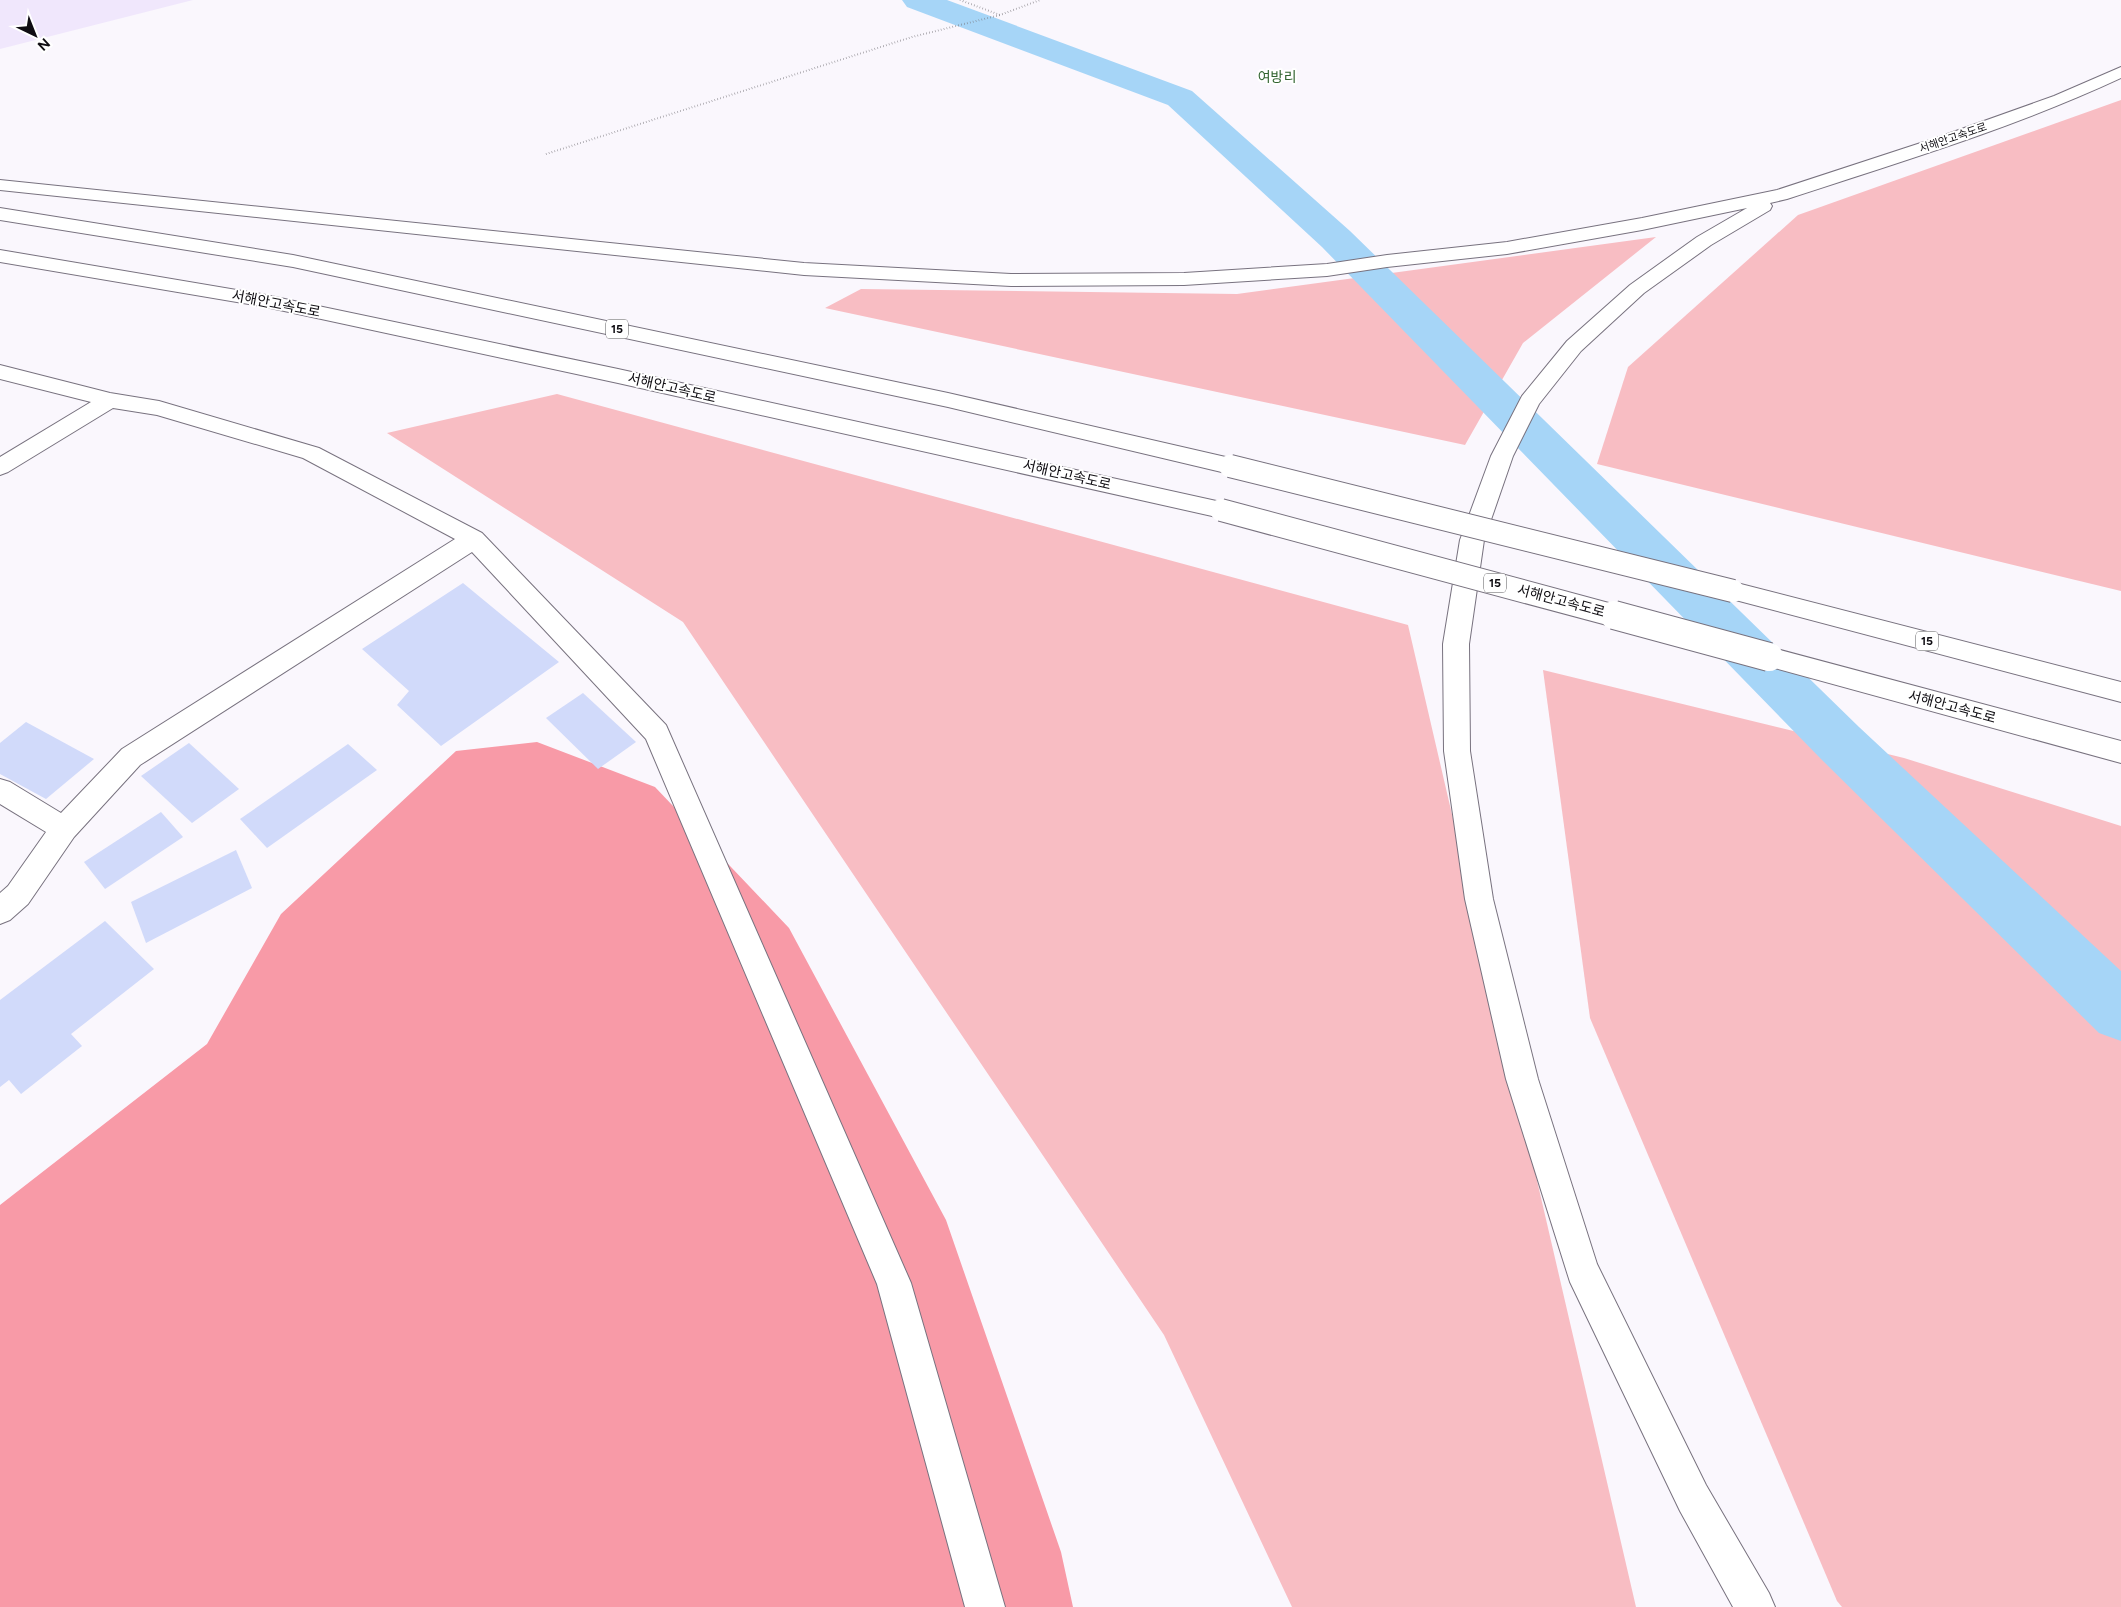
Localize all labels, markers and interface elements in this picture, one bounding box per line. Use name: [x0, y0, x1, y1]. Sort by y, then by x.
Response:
north arrow: [10, 10, 60, 60]
text: N: [34, 34, 53, 54]
district label: 여방리: [1258, 69, 1296, 86]
street label: 서해안고속도로: [1917, 120, 1989, 156]
street label: 서해안고속도로: [230, 287, 322, 321]
road number: 15: [606, 320, 628, 338]
street label: 서해안고속도로: [626, 370, 718, 406]
street label: 서해안고속도로: [1021, 457, 1113, 493]
road number: 15: [1484, 574, 1506, 592]
street label: 서해안고속도로: [1515, 581, 1607, 621]
road number: 15: [1916, 631, 1938, 650]
street label: 서해안고속도로: [1906, 687, 1998, 727]

